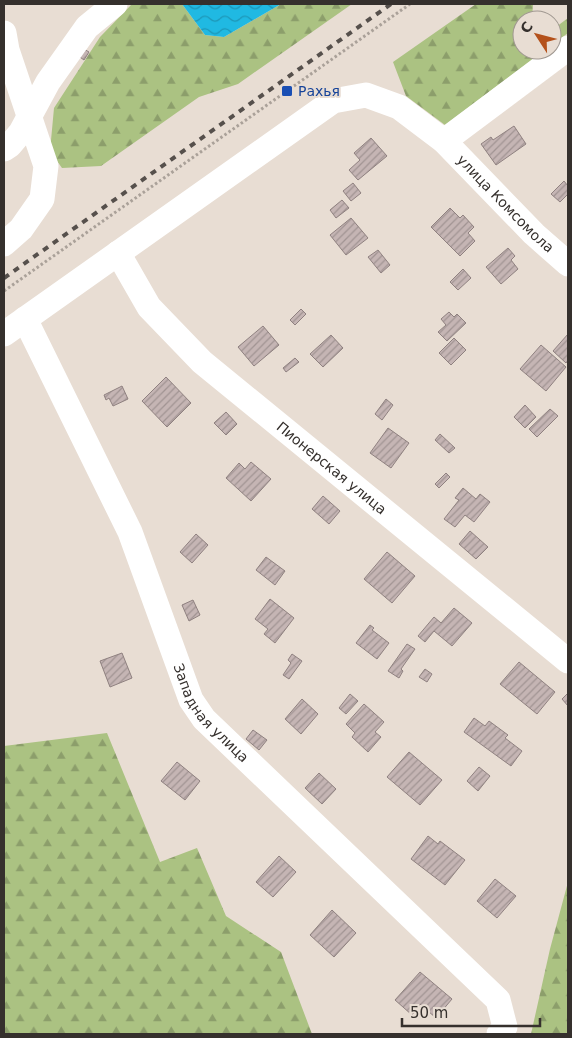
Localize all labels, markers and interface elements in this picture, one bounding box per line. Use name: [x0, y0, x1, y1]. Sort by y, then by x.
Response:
north arrow: [512, 10, 562, 60]
text: С: [517, 18, 536, 36]
place label: Рахья: [298, 83, 340, 99]
marker: Рахья: [280, 84, 294, 98]
street label: улица Комсомола: [454, 151, 557, 256]
street label: Пионерская улица: [273, 418, 390, 517]
street label: Западная улица: [170, 661, 252, 765]
scale bar: [402, 996, 540, 1028]
text: 50 m: [410, 1004, 448, 1022]

